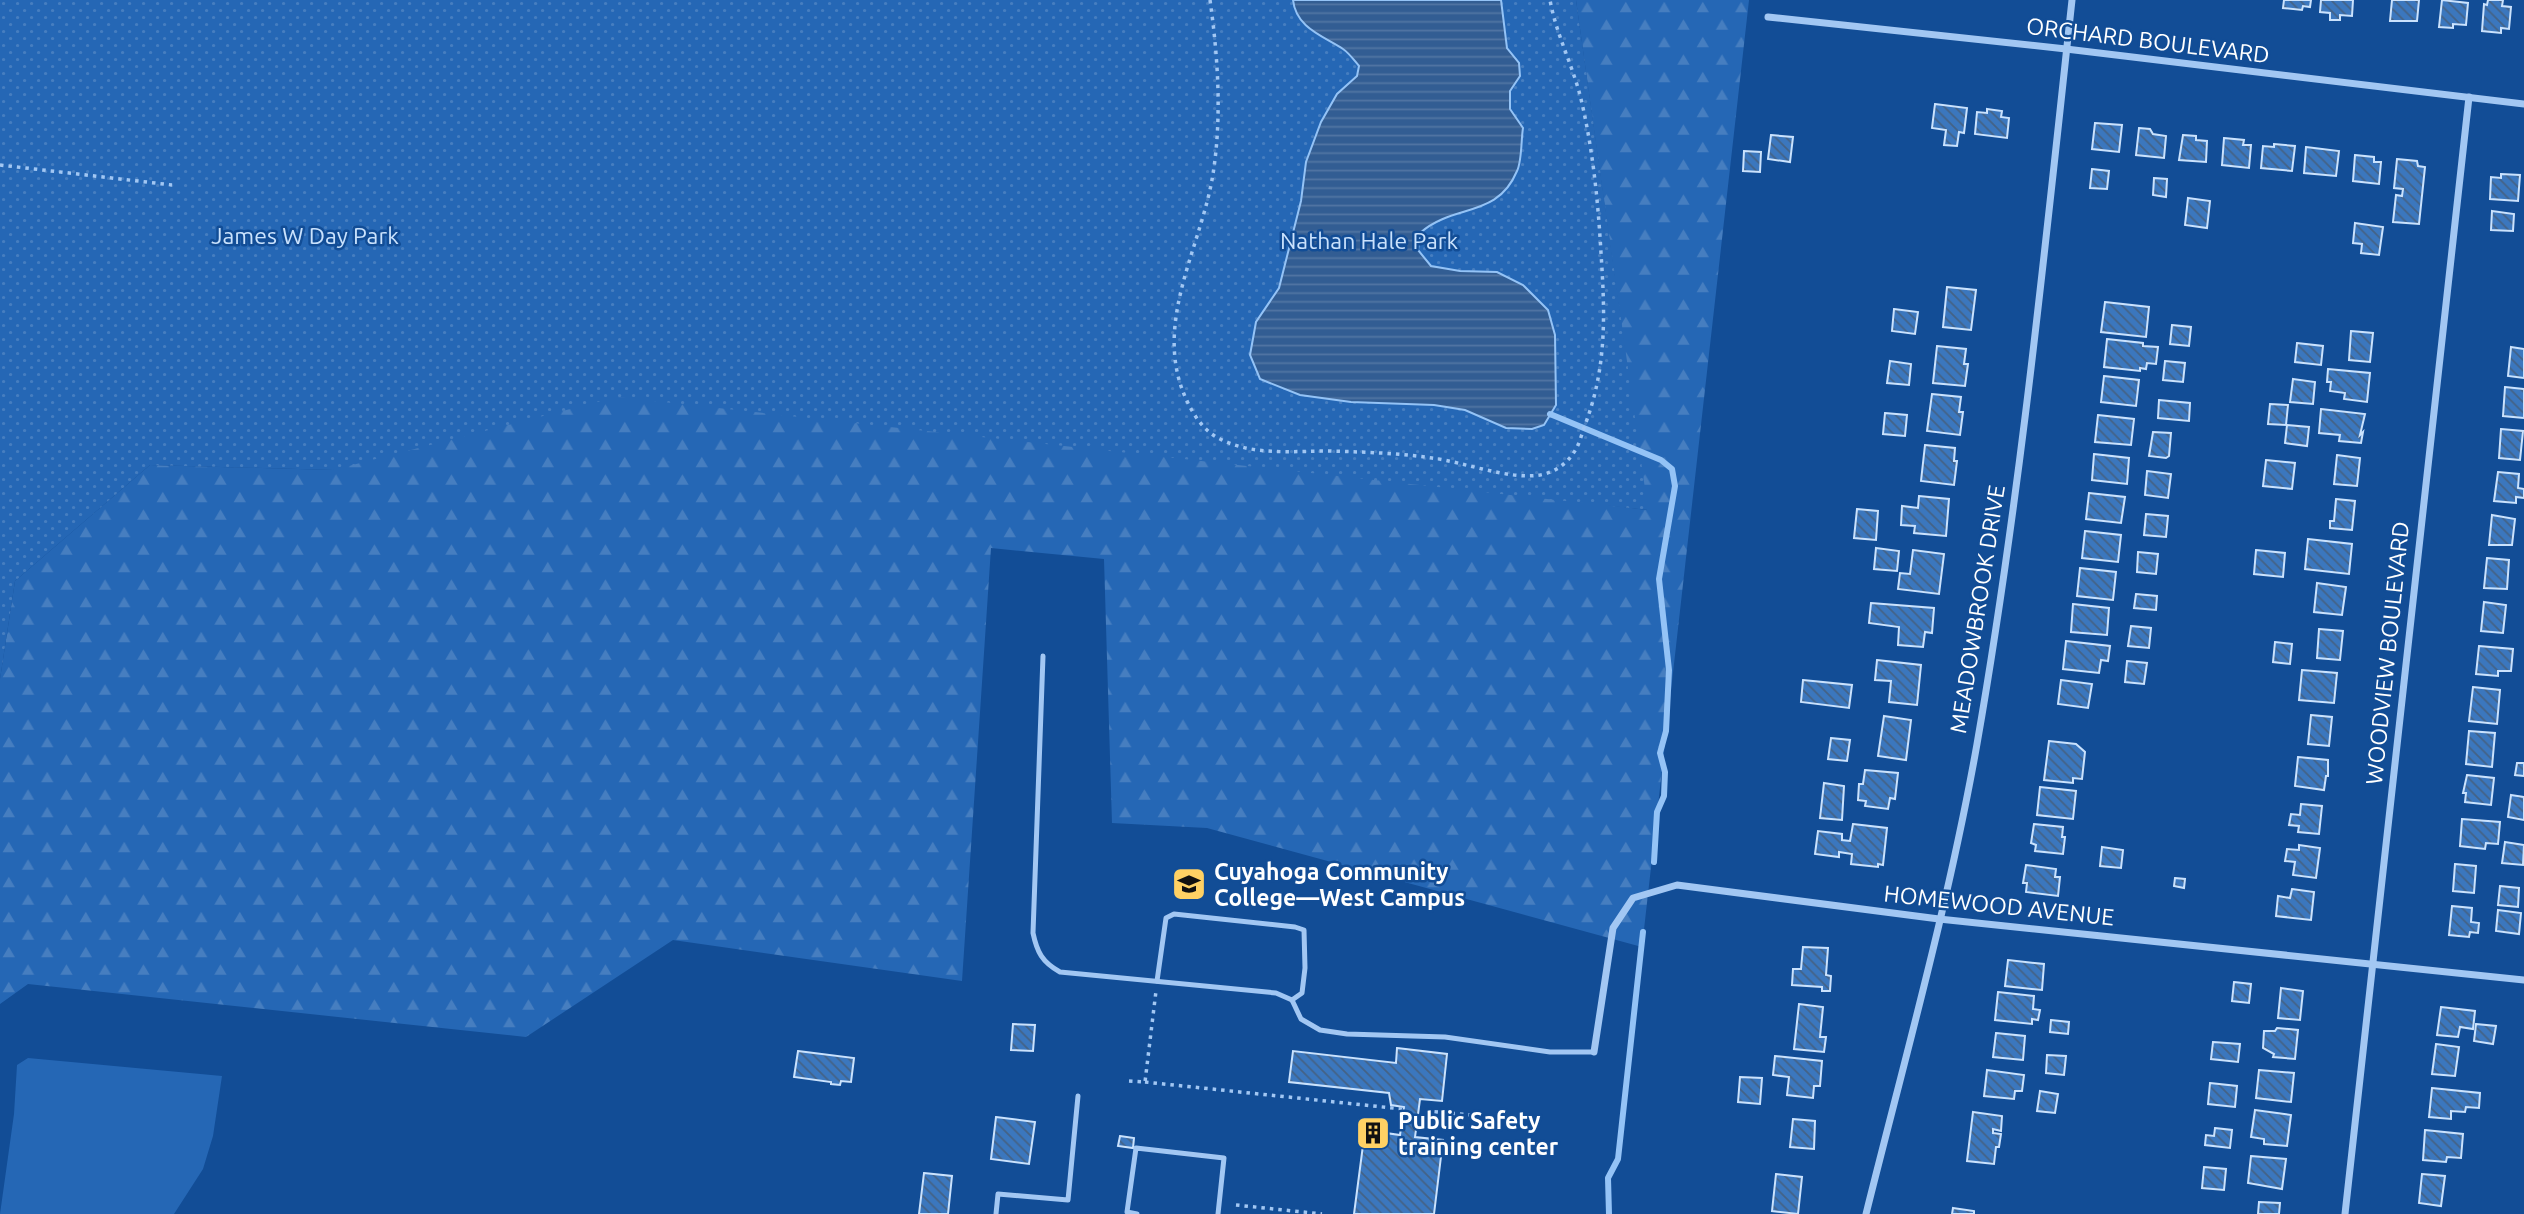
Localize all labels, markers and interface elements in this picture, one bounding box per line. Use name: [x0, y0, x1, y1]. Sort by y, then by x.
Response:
street label: ORCHARD BOULEVARD: [2025, 13, 2271, 67]
park label: James W Day Park: [211, 223, 399, 248]
park label: Nathan Hale Park: [1280, 228, 1458, 253]
street label: MEADOWBROOK DRIVE: [1945, 483, 2009, 735]
street label: WOODVIEW BOULEVARD: [2361, 520, 2413, 786]
place label: Cuyahoga Community College—West Campus: [1214, 859, 1465, 910]
school or university icon: Cuyahoga Community College—West Campus: [1170, 865, 1208, 903]
street label: HOMEWOOD AVENUE: [1883, 880, 2115, 930]
place label: Public Safety training center: [1398, 1108, 1559, 1159]
building icon: Public Safety training center: [1354, 1114, 1392, 1152]

